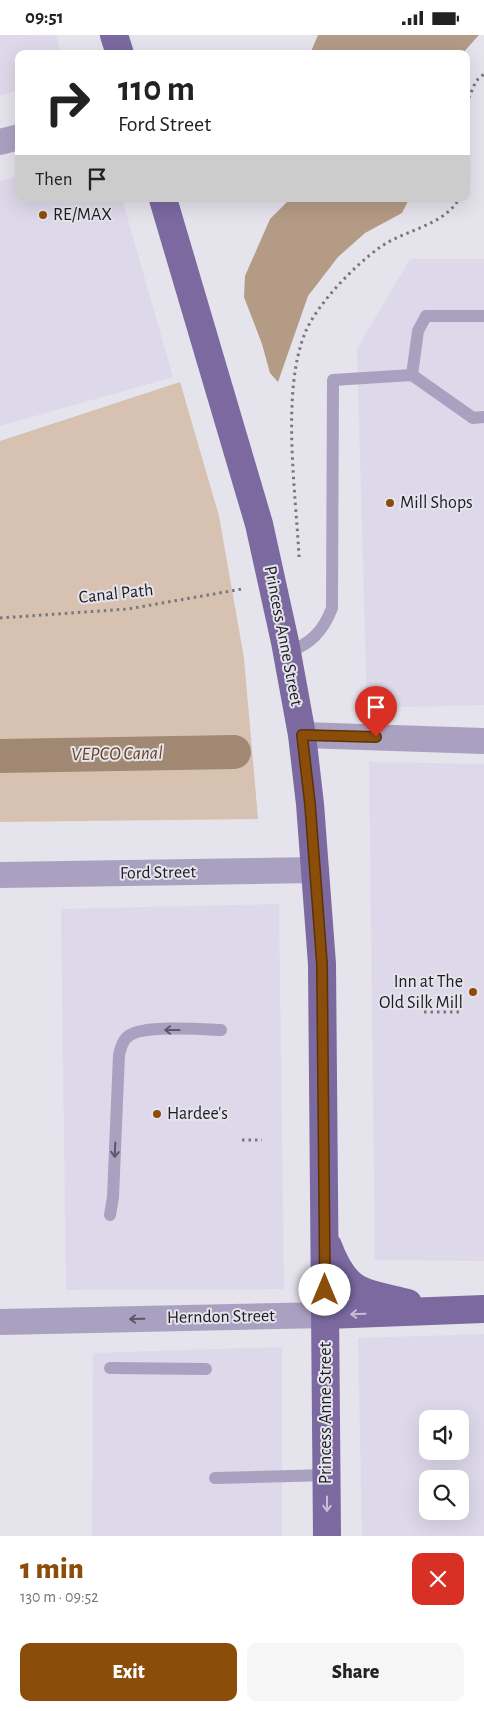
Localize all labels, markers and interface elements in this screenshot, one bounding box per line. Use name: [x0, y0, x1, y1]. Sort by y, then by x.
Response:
text: 09:51: [25, 8, 63, 27]
icon: right: [35, 70, 100, 135]
text: 110 m: [118, 72, 195, 107]
text: Ford Street: [118, 113, 211, 135]
icon: arrive: [83, 165, 111, 193]
text: Then: [35, 170, 73, 189]
place label: RE/MAX: [53, 206, 112, 224]
marker: RE/MAX: [37, 209, 49, 221]
place label: Mill Shops: [400, 494, 473, 512]
marker: Mill Shops: [384, 497, 396, 509]
street label: Princess Anne Street: [261, 564, 305, 708]
street label: Canal Path: [78, 581, 154, 607]
pin: [355, 686, 397, 737]
icon: arrive: [362, 693, 390, 721]
water label: VEPCO Canal: [71, 744, 163, 764]
street label: Ford Street: [120, 863, 197, 883]
place label: Inn at The Old Silk Mill: [379, 973, 463, 1012]
marker: Inn at The Old Silk Mill: [467, 986, 479, 998]
one-way arrow: [165, 1025, 181, 1034]
place label: Hardee's: [167, 1105, 228, 1123]
marker: Hardee's: [151, 1108, 163, 1120]
one-way arrow: [110, 1142, 120, 1158]
position arrow: [298, 1263, 350, 1315]
street label: Herndon Street: [167, 1307, 275, 1327]
one-way arrow: [351, 1309, 367, 1319]
one-way arrow: [129, 1314, 146, 1324]
street label: Princess Anne Street: [317, 1342, 335, 1484]
map controls: [419, 1410, 469, 1520]
button: sound: [419, 1410, 469, 1460]
button: search: [419, 1470, 469, 1520]
one-way arrow: [322, 1496, 332, 1512]
button: close: [412, 1553, 464, 1605]
text: 1 min: [20, 1554, 84, 1584]
text: 130 m · 09:52: [20, 1589, 99, 1605]
button: Exit: [20, 1643, 237, 1701]
button: Share: [247, 1643, 464, 1701]

